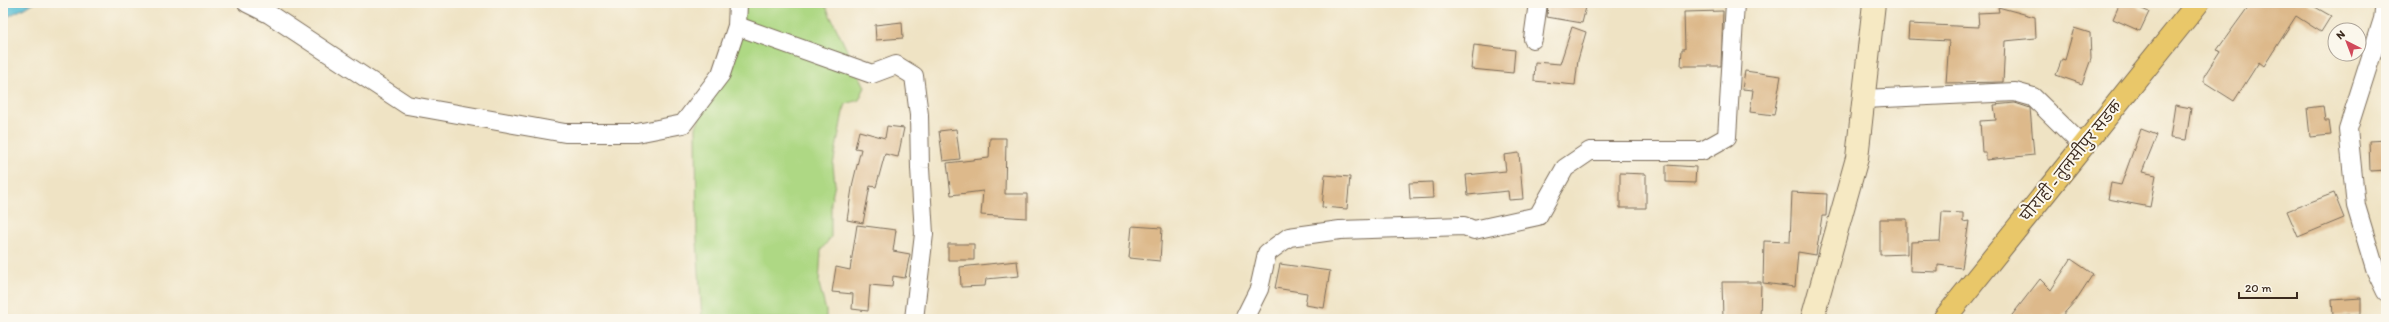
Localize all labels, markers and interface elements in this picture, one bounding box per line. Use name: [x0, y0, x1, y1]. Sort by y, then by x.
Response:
north arrow: [2327, 22, 2367, 62]
text: N: [2334, 28, 2348, 42]
street label: घोराही - तुलसीपुर सडक: [2014, 94, 2128, 227]
scale bar: [2239, 274, 2297, 300]
text: 20 m: [2245, 281, 2272, 295]

